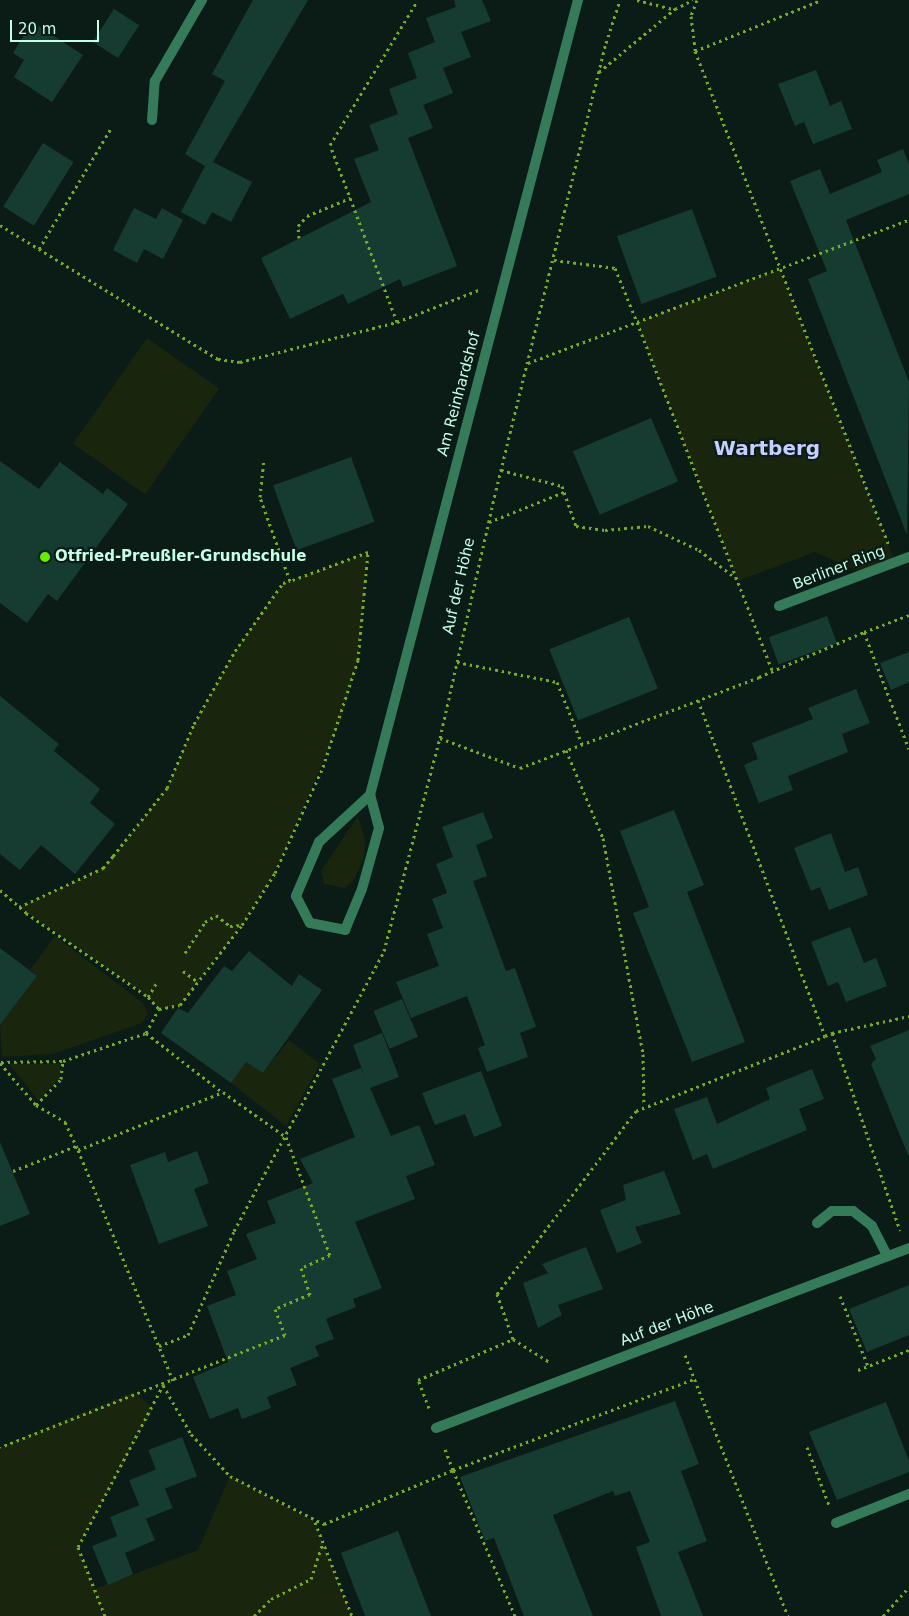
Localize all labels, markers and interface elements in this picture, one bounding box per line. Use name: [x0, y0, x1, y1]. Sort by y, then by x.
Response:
scale bar: [12, 10, 101, 42]
text: 20 m: [18, 20, 56, 38]
street label: Am Reinhardshof: [434, 330, 484, 458]
district label: Wartberg: [714, 436, 820, 460]
street label: Auf der Höhe: [439, 536, 479, 636]
street label: Berliner Ring: [790, 542, 888, 594]
place label: Otfried-Preußler-Grundschule: [55, 548, 306, 566]
marker: Otfried-Preußler-Grundschule: [39, 551, 51, 563]
street label: Auf der Höhe: [618, 1298, 716, 1350]

